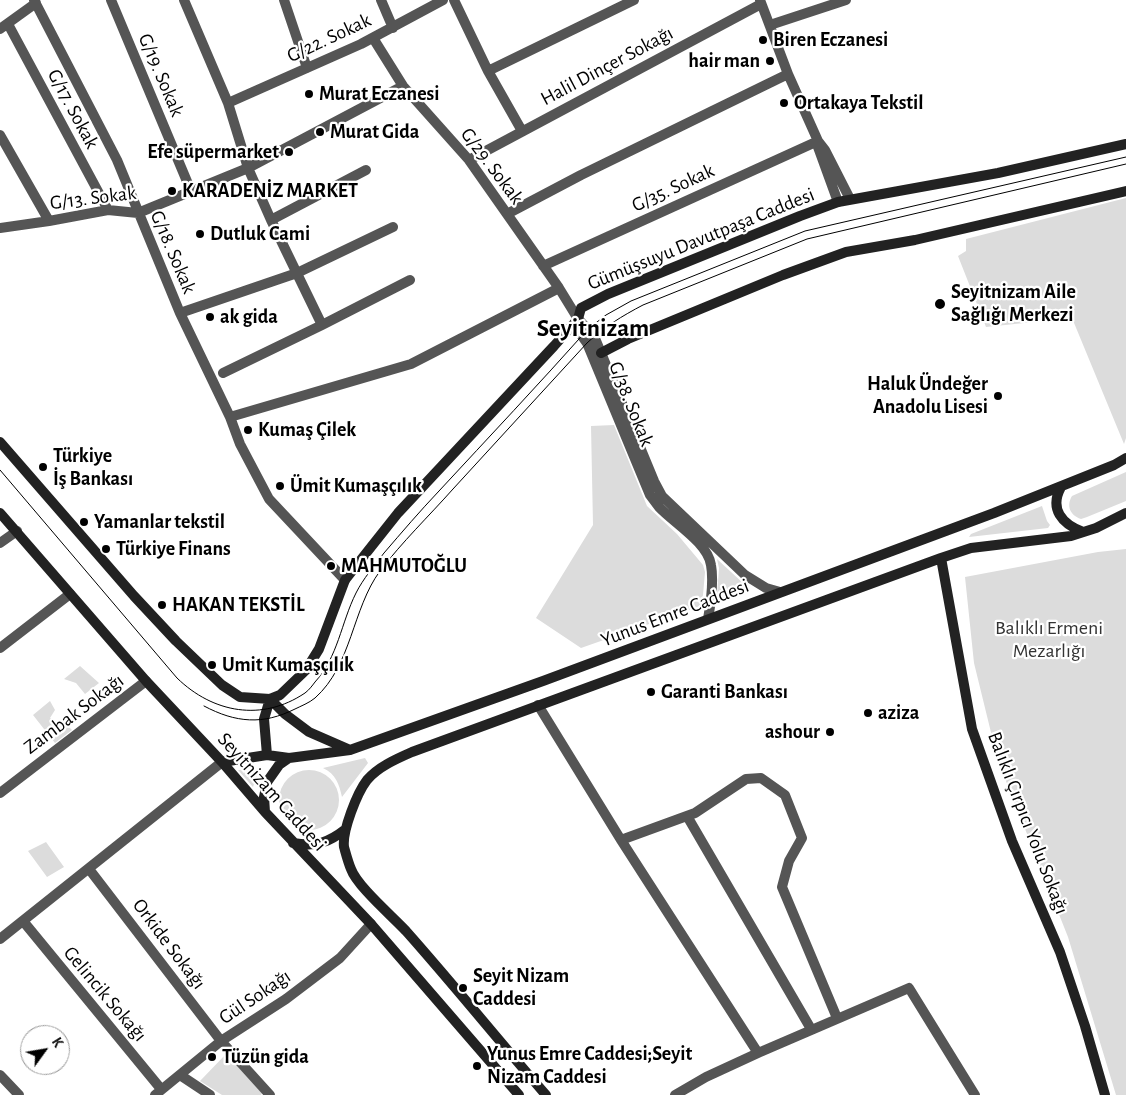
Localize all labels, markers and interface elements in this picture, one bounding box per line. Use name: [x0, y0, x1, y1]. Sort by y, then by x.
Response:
street label: G/22. Sokak: [283, 8, 375, 68]
street label: Halil Dinçer Sokağı: [537, 21, 677, 111]
place label: Biren Eczanesi: [773, 28, 888, 52]
street label: G/19. Sokak: [133, 30, 189, 120]
marker: Biren Eczanesi: [757, 34, 769, 46]
place label: hair man: [688, 49, 760, 73]
marker: hair man: [764, 55, 776, 67]
street label: G/17. Sokak: [42, 65, 104, 153]
place label: Murat Eczanesi: [319, 82, 440, 106]
marker: Murat Eczanesi: [303, 88, 315, 100]
place label: Ortakaya Tekstil: [794, 91, 924, 115]
marker: Ortakaya Tekstil: [778, 97, 790, 109]
place label: Murat Gida: [330, 120, 419, 144]
street label: G/29. Sokak: [455, 123, 529, 209]
marker: Murat Gida: [314, 126, 326, 138]
place label: Efe süpermarket: [147, 140, 279, 164]
marker: Efe süpermarket: [283, 146, 295, 158]
street label: G/35. Sokak: [628, 158, 718, 218]
place label: KARADENİZ MARKET: [182, 179, 358, 203]
street label: G/13. Sokak: [49, 181, 137, 215]
street label: Gümüşsuyu Davutpaşa Caddesi: [584, 182, 818, 296]
marker: KARADENİZ MARKET: [166, 185, 178, 197]
street label: G/18. Sokak: [145, 207, 201, 297]
place label: Dutluk Cami: [210, 222, 310, 246]
marker: Dutluk Cami: [194, 228, 206, 240]
place label: Seyitnizam Aile Sağlığı Merkezi: [951, 280, 1076, 327]
marker: Seyitnizam Aile Sağlığı Merkezi: [933, 297, 947, 311]
place label: ak gida: [220, 305, 278, 329]
marker: ak gida: [204, 311, 216, 323]
district label: Seyitnizam: [537, 313, 649, 343]
street label: G/38. Sokak: [603, 358, 659, 450]
place label: Haluk Ündeğer Anadolu Lisesi: [867, 372, 988, 419]
marker: Haluk Ündeğer Anadolu Lisesi: [992, 390, 1004, 402]
place label: Kumaş Çilek: [258, 418, 356, 442]
marker: Kumaş Çilek: [242, 424, 254, 436]
place label: Türkiye İş Bankası: [53, 444, 133, 491]
marker: Türkiye İş Bankası: [37, 461, 49, 473]
place label: Ümit Kumaşçılık: [290, 474, 422, 498]
marker: Ümit Kumaşçılık: [274, 480, 286, 492]
place label: Yamanlar tekstil: [94, 510, 225, 534]
marker: Yamanlar tekstil: [78, 516, 90, 528]
place label: Türkiye Finans: [116, 537, 231, 561]
marker: Türkiye Finans: [100, 543, 112, 555]
place label: MAHMUTOĞLU: [341, 554, 467, 578]
marker: MAHMUTOĞLU: [325, 560, 337, 572]
street label: Yunus Emre Caddesi: [598, 574, 752, 652]
place label: HAKAN TEKSTİL: [172, 593, 305, 617]
marker: HAKAN TEKSTİL: [156, 599, 168, 611]
park label: Balıklı Ermeni Mezarlığı: [995, 616, 1103, 663]
place label: Umit Kumaşçılık: [222, 653, 354, 677]
marker: Umit Kumaşçılık: [206, 659, 218, 671]
street label: Zambak Sokağı: [19, 669, 129, 759]
place label: Garanti Bankası: [661, 680, 788, 704]
marker: Garanti Bankası: [645, 686, 657, 698]
place label: aziza: [878, 701, 919, 725]
marker: aziza: [862, 707, 874, 719]
place label: ashour: [765, 720, 820, 744]
marker: ashour: [824, 726, 836, 738]
street label: Seyitnizam Caddesi: [212, 728, 332, 856]
street label: Balıklı Çırpıcı Yolu Sokağı: [982, 728, 1074, 918]
street label: Orkide Sokağı: [127, 894, 211, 994]
street label: Gelincik Sokağı: [58, 941, 152, 1047]
street label: Gül Sokağı: [215, 964, 295, 1030]
place label: Seyit Nizam Caddesi: [473, 964, 569, 1011]
marker: Seyit Nizam Caddesi: [457, 982, 469, 994]
north arrow: [20, 1025, 70, 1075]
text: K: [49, 1035, 65, 1050]
place label: Yunus Emre Caddesi;Seyit Nizam Caddesi: [487, 1042, 692, 1089]
place label: Tüzün gida: [222, 1045, 309, 1069]
marker: Tüzün gida: [206, 1051, 218, 1063]
marker: Yunus Emre Caddesi;Seyit Nizam Caddesi: [471, 1060, 483, 1072]

